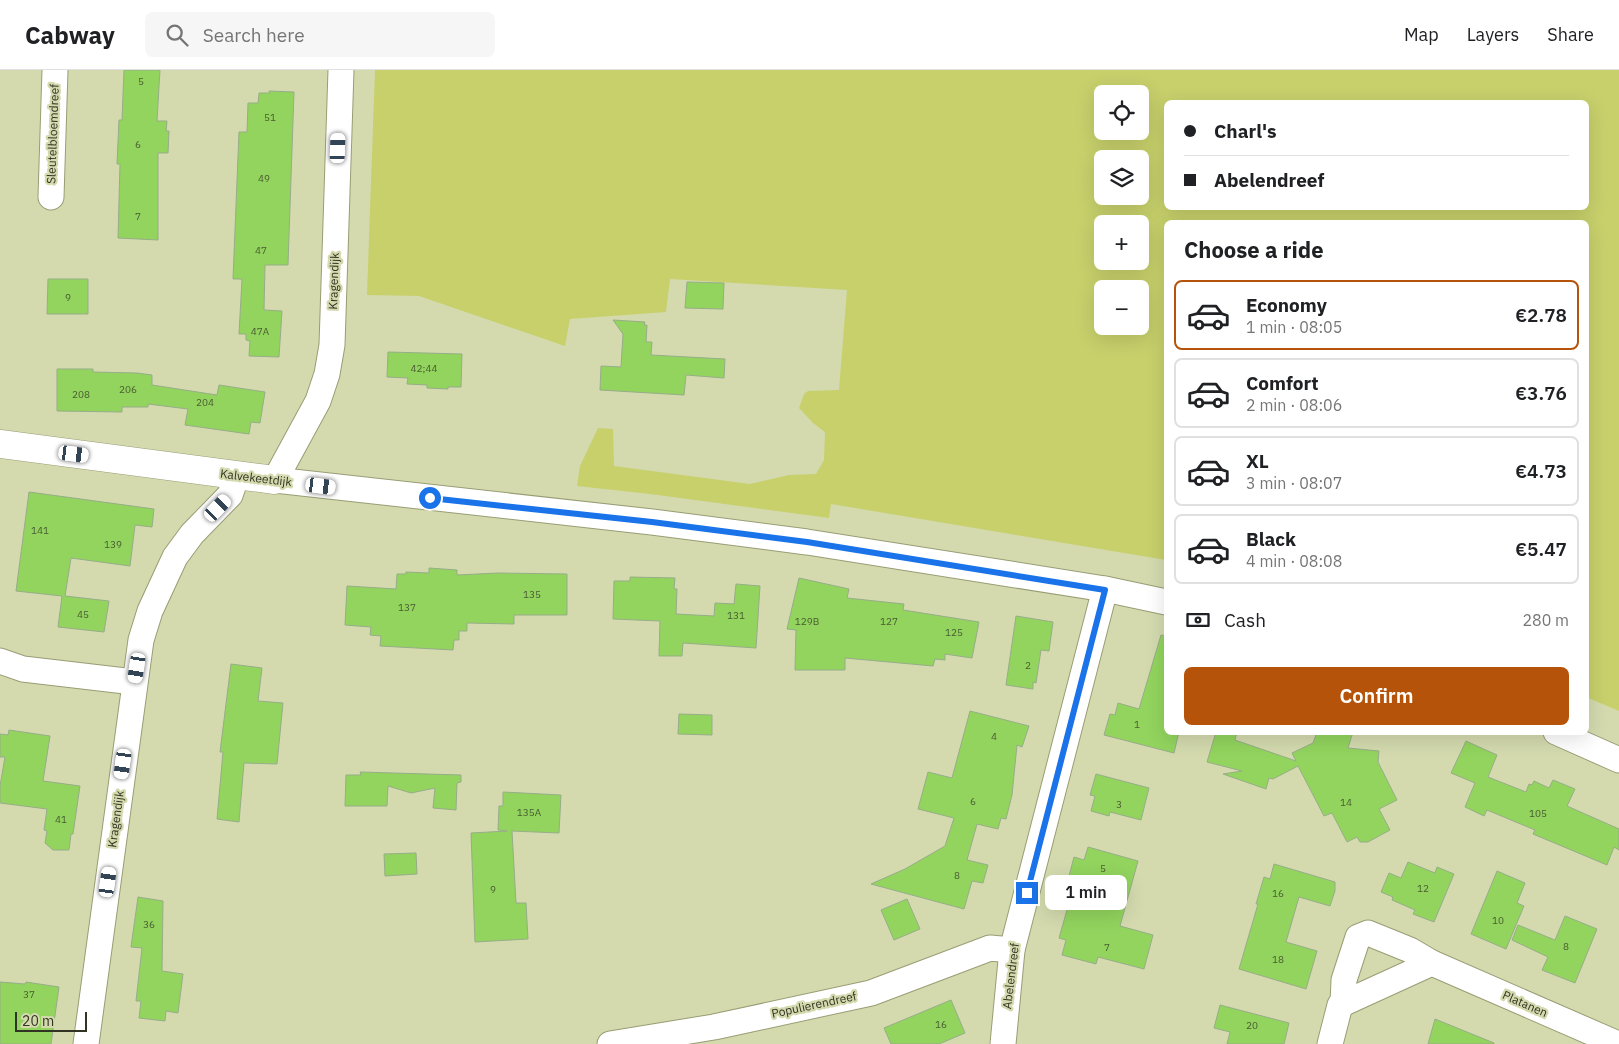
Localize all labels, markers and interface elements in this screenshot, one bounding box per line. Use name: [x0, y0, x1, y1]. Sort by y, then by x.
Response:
search box: [145, 12, 495, 57]
text: Cabway: [25, 19, 115, 51]
icon: search: [163, 21, 191, 49]
text: Search here: [203, 23, 305, 47]
text: Map: [1404, 23, 1439, 46]
text: Layers: [1467, 23, 1519, 46]
text: Share: [1547, 23, 1594, 46]
house number: 5: [138, 75, 144, 88]
street label: Sleutelbloemdreef: [43, 84, 62, 184]
map controls: [1094, 85, 1149, 335]
button: locate: [1094, 85, 1149, 140]
house number: 51: [264, 111, 276, 124]
text: Charl's: [1214, 119, 1277, 143]
car: [329, 133, 346, 163]
house number: 6: [135, 138, 141, 151]
button: layers: [1094, 150, 1149, 205]
text: Abelendreef: [1214, 168, 1324, 192]
house number: 49: [258, 172, 270, 185]
house number: 7: [135, 210, 141, 223]
button: +: [1094, 215, 1149, 270]
text: Choose a ride: [1184, 235, 1324, 264]
house number: 47: [255, 244, 267, 257]
street label: Kragendijk: [325, 251, 342, 310]
button: −: [1094, 280, 1149, 335]
house number: 9: [65, 291, 71, 304]
icon: car: [1186, 293, 1231, 338]
text: Economy: [1246, 293, 1327, 317]
text: €2.78: [1515, 303, 1567, 327]
text: 1 min · 08:05: [1246, 317, 1342, 337]
house number: 47A: [251, 325, 270, 338]
house number: 42;44: [411, 362, 437, 375]
icon: car: [1186, 371, 1231, 416]
text: Comfort: [1246, 371, 1319, 395]
text: €3.76: [1515, 381, 1567, 405]
house number: 206: [119, 383, 137, 396]
house number: 208: [72, 388, 90, 401]
text: 2 min · 08:06: [1246, 395, 1342, 415]
house number: 204: [196, 396, 214, 409]
car: [58, 445, 89, 463]
icon: car: [1186, 449, 1231, 494]
text: XL: [1246, 449, 1269, 473]
text: €4.73: [1515, 459, 1567, 483]
street label: Kalvekeetdijk: [219, 466, 293, 489]
text: 3 min · 08:07: [1246, 473, 1342, 493]
car: [305, 477, 336, 495]
route start: [419, 487, 441, 509]
car: [202, 492, 233, 524]
house number: 141: [31, 524, 49, 537]
icon: car: [1186, 527, 1231, 572]
text: Black: [1246, 527, 1296, 551]
text: €5.47: [1515, 537, 1567, 561]
house number: 139: [104, 538, 122, 551]
text: 4 min · 08:08: [1246, 551, 1342, 571]
house number: 135: [523, 588, 541, 601]
house number: 137: [398, 601, 416, 614]
icon: cash: [1184, 606, 1212, 634]
house number: 45: [77, 608, 89, 621]
text: Cash: [1224, 608, 1266, 632]
house number: 131: [727, 609, 745, 622]
text: 280 m: [1522, 610, 1569, 630]
house number: 129B: [795, 615, 819, 628]
house number: 127: [880, 615, 898, 628]
house number: 125: [945, 626, 963, 639]
car: [127, 652, 146, 684]
house number: 2: [1025, 659, 1031, 672]
button: Confirm: [1184, 667, 1569, 725]
house number: 1: [1134, 718, 1140, 731]
house number: 4: [991, 730, 997, 743]
car: [113, 748, 132, 780]
street label: Kragendijk: [104, 789, 127, 848]
house number: 6: [970, 795, 976, 808]
house number: 14: [1340, 796, 1352, 809]
house number: 3: [1116, 798, 1122, 811]
house number: 135A: [517, 806, 542, 819]
house number: 105: [1529, 807, 1547, 820]
house number: 41: [55, 813, 67, 826]
house number: 5: [1100, 862, 1106, 875]
car: [98, 866, 117, 898]
house number: 8: [954, 869, 960, 882]
callout: 1 min: [1044, 876, 1127, 910]
route end: [1016, 882, 1038, 904]
text: 1 min: [1065, 882, 1107, 902]
house number: 12: [1417, 882, 1429, 895]
house number: 9: [490, 883, 496, 896]
house number: 16: [1272, 887, 1284, 900]
house number: 10: [1492, 914, 1504, 927]
house number: 36: [143, 918, 155, 931]
house number: 8: [1563, 940, 1569, 953]
house number: 7: [1104, 941, 1110, 954]
street label: Abelendreef: [999, 942, 1022, 1010]
house number: 18: [1272, 953, 1284, 966]
street label: Platanen: [1500, 987, 1550, 1020]
house number: 37: [23, 988, 35, 1001]
street label: Populierendreef: [770, 988, 858, 1021]
scale bar: [15, 1009, 88, 1032]
text: 20 m: [22, 1012, 54, 1030]
house number: 16: [935, 1018, 947, 1031]
house number: 20: [1246, 1019, 1258, 1032]

